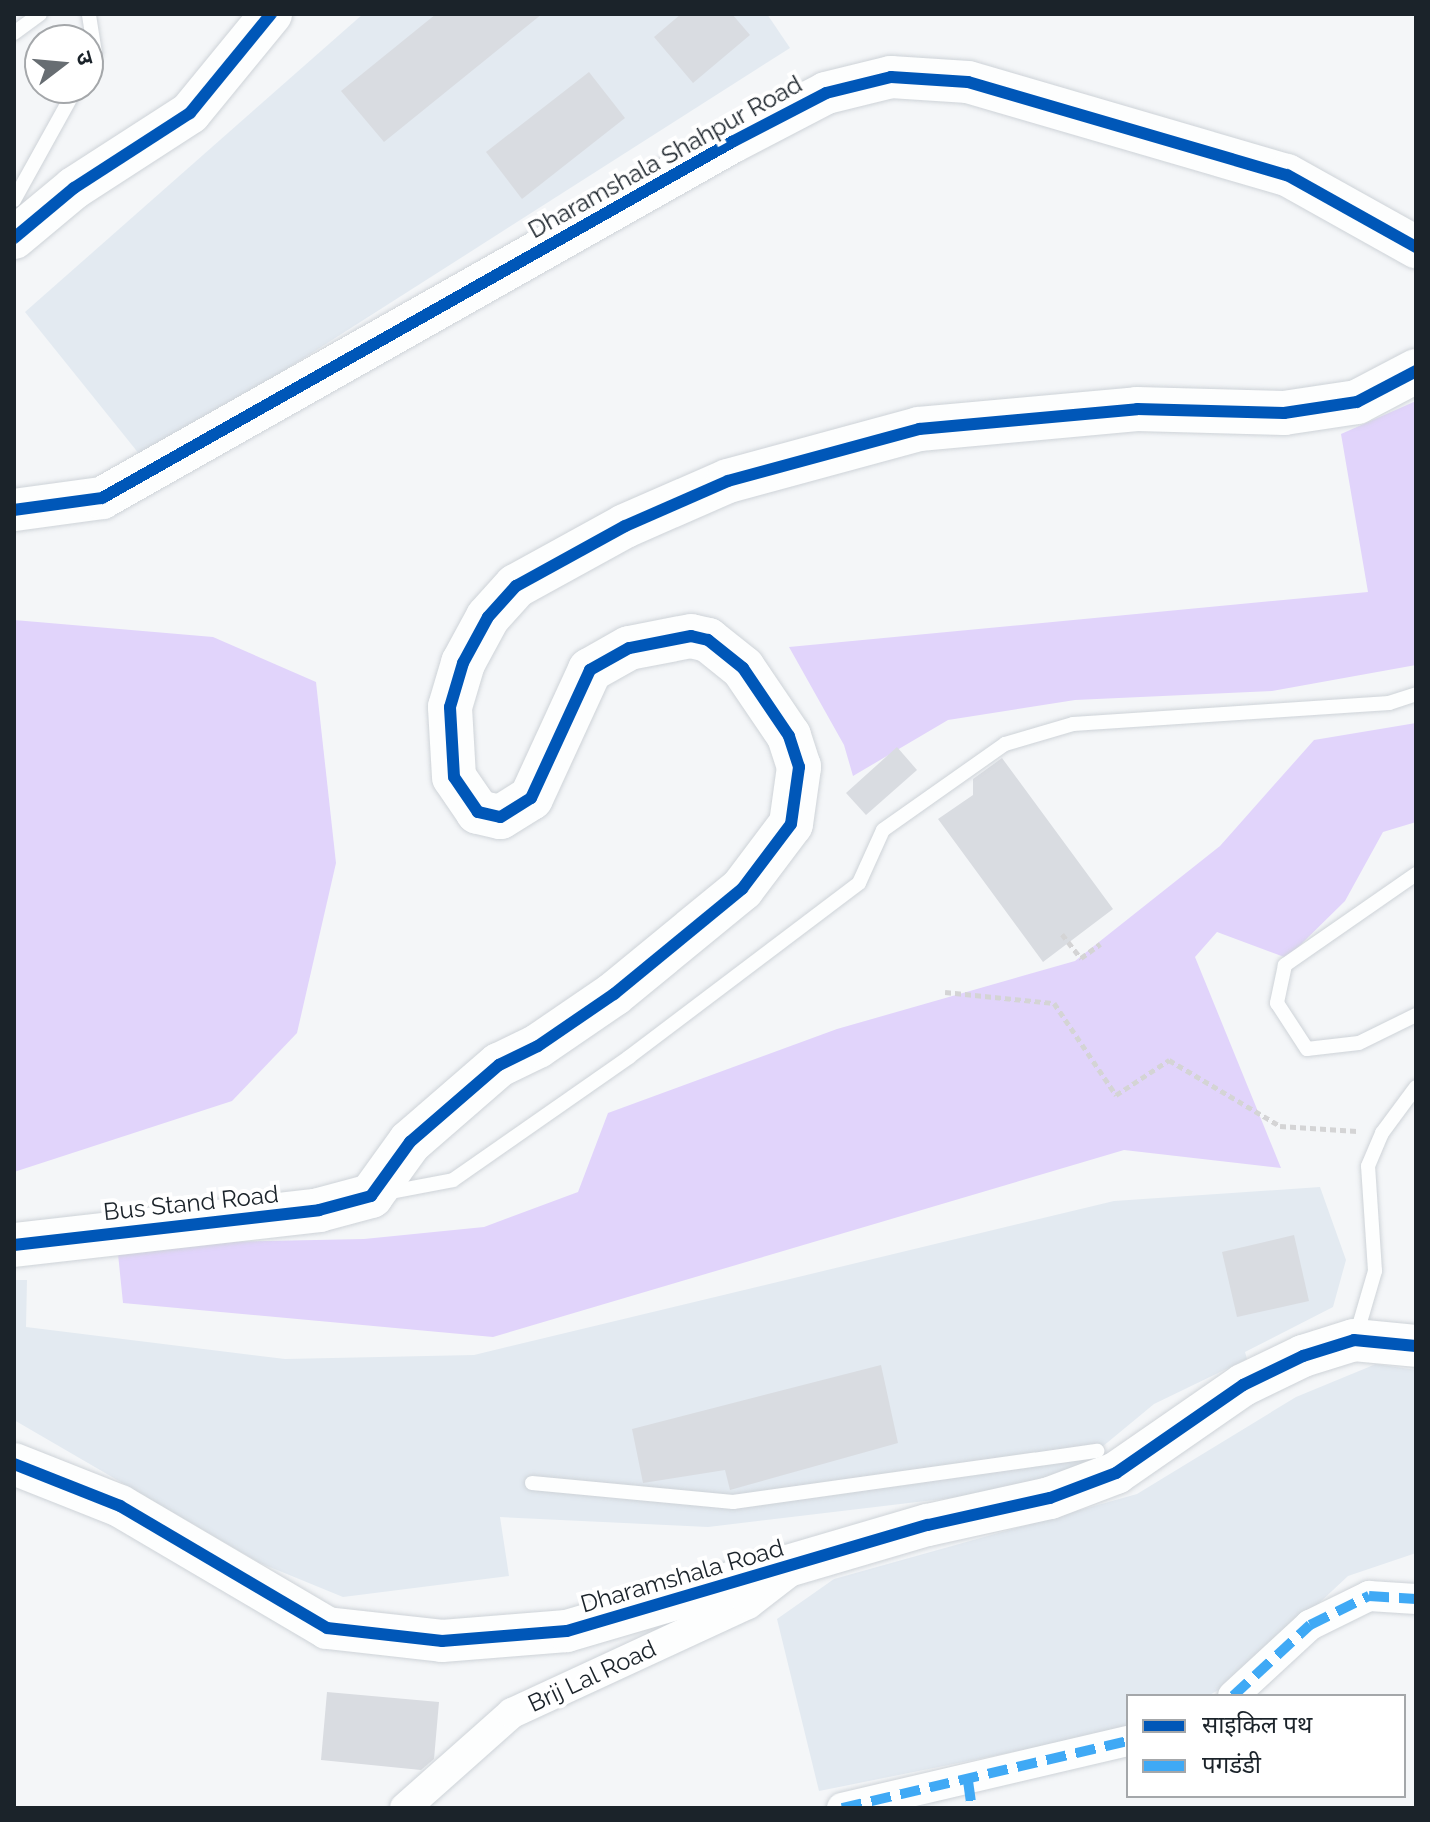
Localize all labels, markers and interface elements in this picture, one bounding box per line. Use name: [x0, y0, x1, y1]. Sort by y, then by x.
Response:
north arrow: [24, 24, 104, 104]
text: उ: [71, 48, 99, 68]
street label: Dharamshala Shahpur Road: [523, 70, 807, 244]
street label: Bus Stand Road: [102, 1179, 280, 1227]
street label: Dharamshala Road: [577, 1533, 787, 1619]
street label: Brij Lal Road: [523, 1634, 661, 1718]
legend: [1126, 1694, 1406, 1798]
text: साइकिल पथ: [1202, 1710, 1312, 1739]
text: पगडंडी: [1202, 1750, 1261, 1779]

